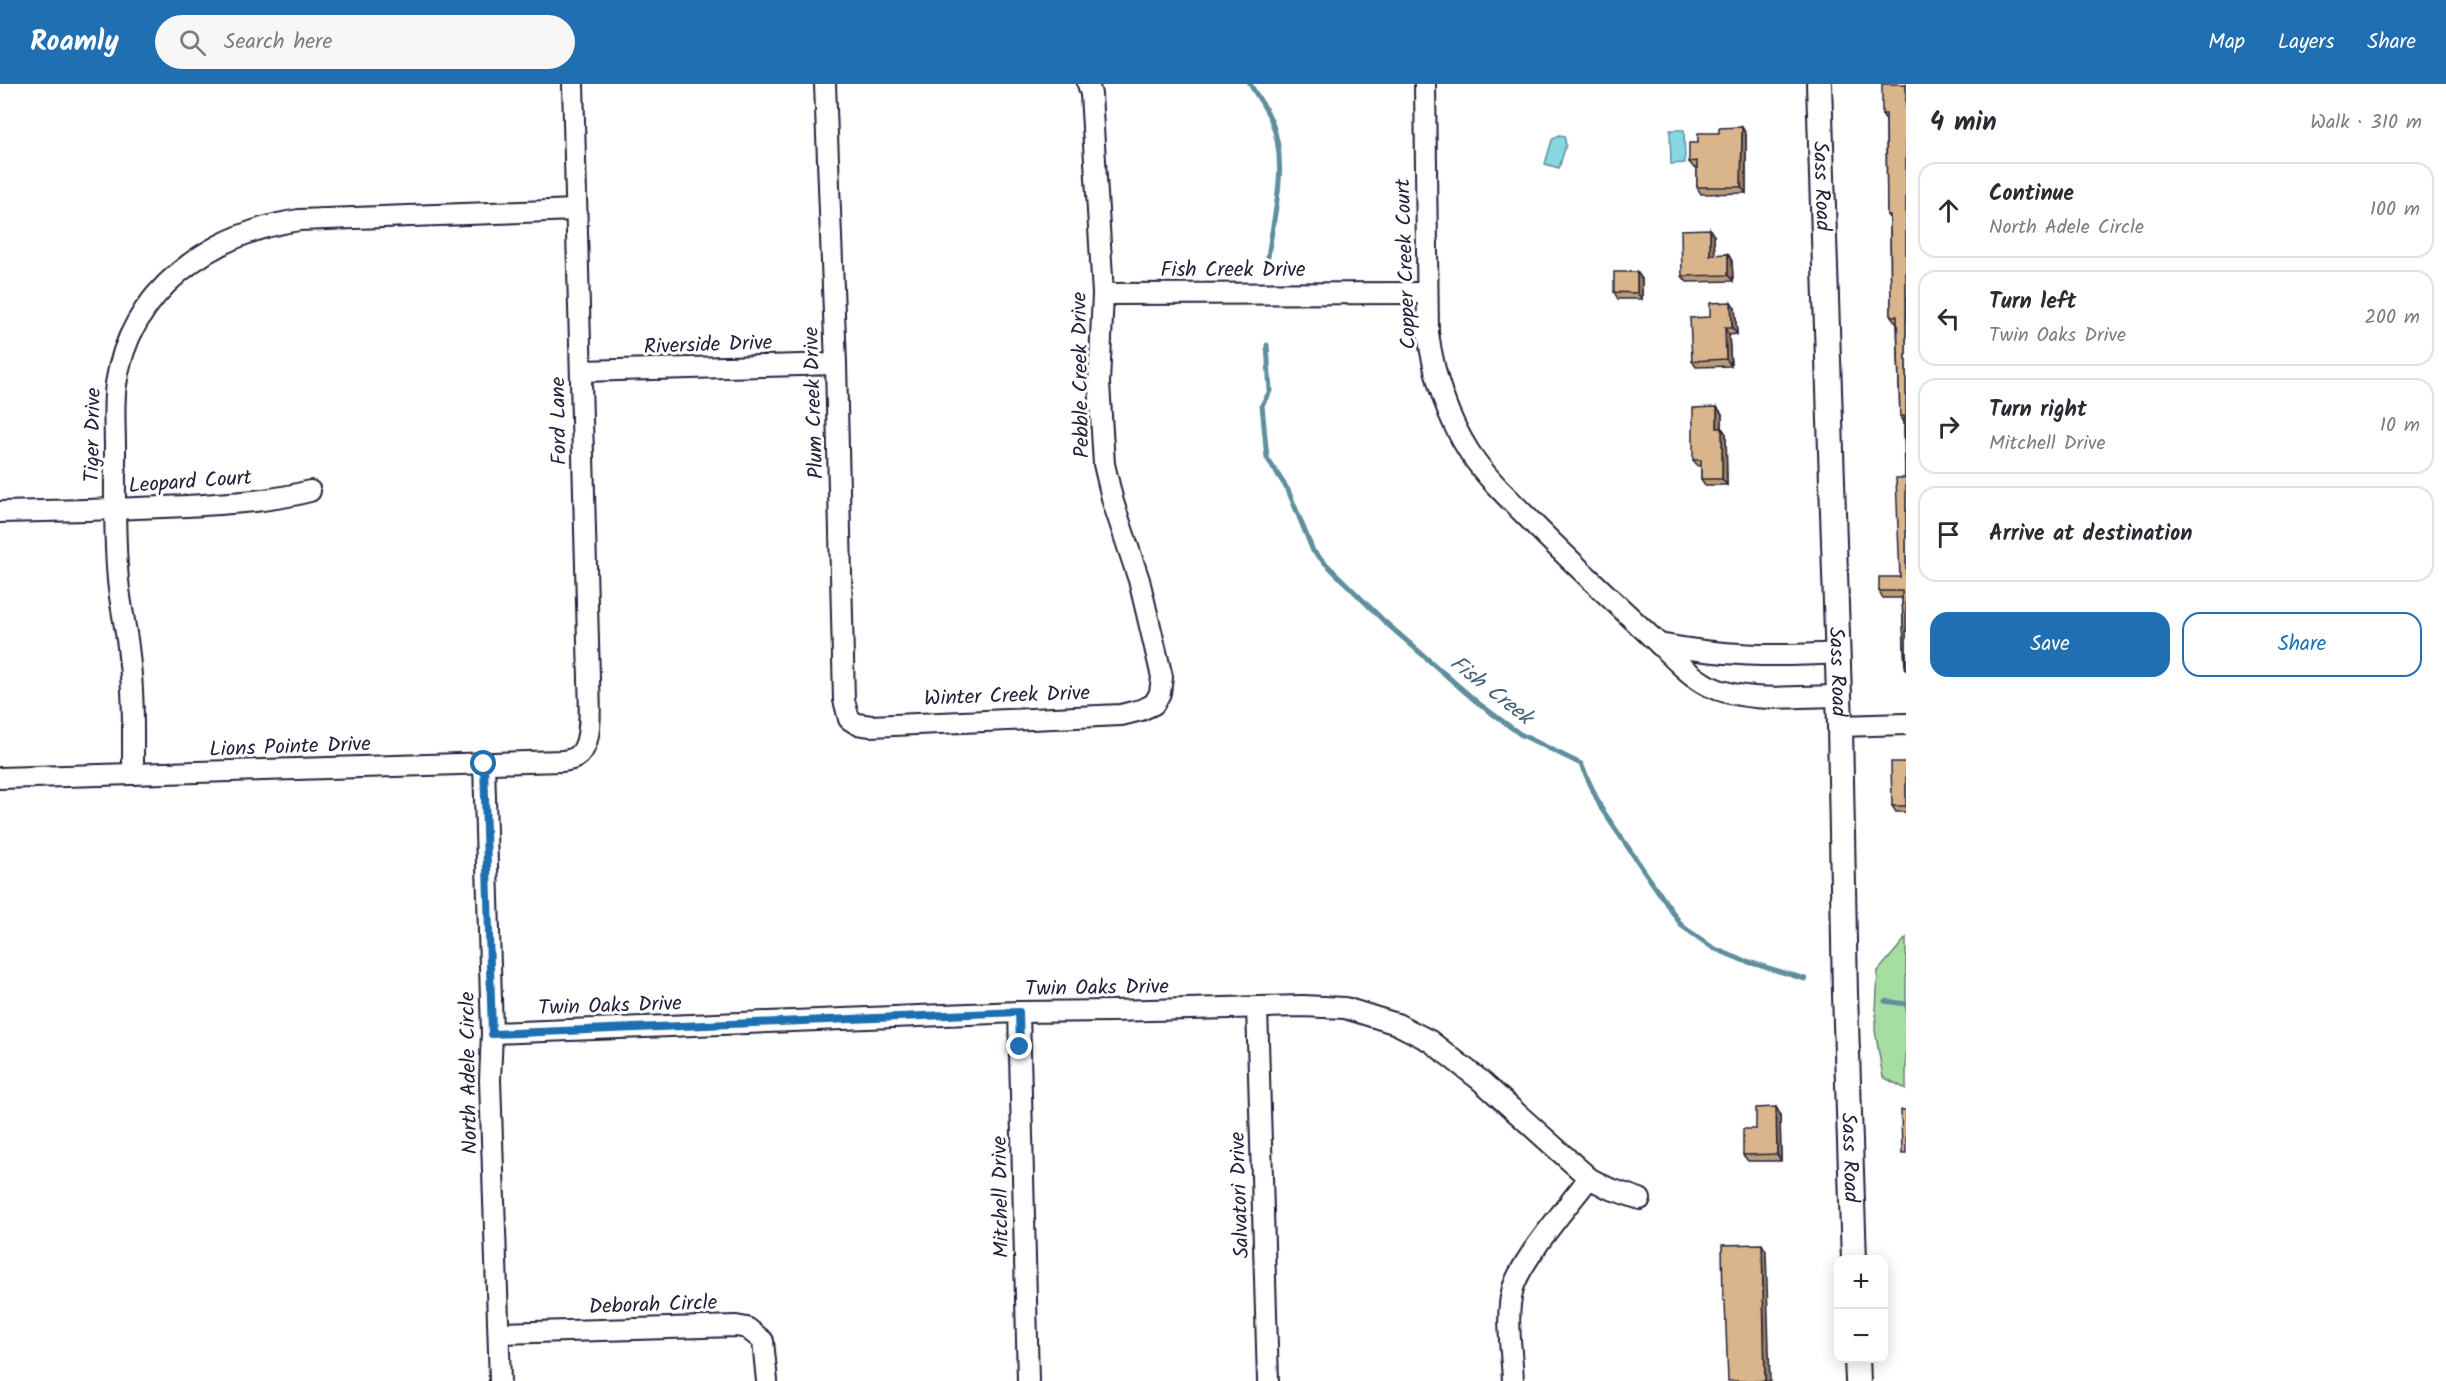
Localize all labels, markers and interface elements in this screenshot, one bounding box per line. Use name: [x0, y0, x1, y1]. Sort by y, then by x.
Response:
search box: [155, 15, 575, 69]
text: Roamly: [30, 20, 119, 65]
text: Search here: [224, 25, 332, 60]
icon: search: [176, 26, 209, 59]
text: Map: [2208, 26, 2245, 59]
text: Layers: [2278, 26, 2334, 59]
text: Share: [2367, 26, 2416, 59]
text: 4 min: [1930, 102, 1997, 144]
text: Walk · 310 m: [2310, 107, 2422, 139]
street label: Sass Road: [1803, 141, 1839, 232]
street label: Copper Creek Court: [1387, 177, 1426, 350]
text: Continue: [1989, 177, 2074, 212]
icon: ahead: [1932, 194, 1965, 227]
text: 100 m: [2370, 194, 2420, 226]
text: North Adele Circle: [1989, 212, 2144, 244]
street label: Fish Creek Drive: [1160, 254, 1306, 287]
text: Turn left: [1989, 285, 2076, 320]
street label: Pebble Creek Drive: [1064, 291, 1099, 458]
icon: left: [1932, 302, 1965, 335]
text: 200 m: [2364, 302, 2420, 334]
text: Twin Oaks Drive: [1989, 320, 2126, 352]
street label: Plum Creek Drive: [795, 326, 834, 480]
street label: Riverside Drive: [643, 327, 773, 364]
street label: Ford Lane: [542, 376, 577, 465]
street label: Tiger Drive: [76, 387, 111, 483]
text: Turn right: [1989, 393, 2087, 428]
icon: right: [1932, 410, 1965, 443]
text: 10 m: [2380, 410, 2420, 442]
text: Mitchell Drive: [1989, 428, 2105, 460]
street label: Leopard Court: [127, 462, 254, 503]
text: Arrive at destination: [1989, 517, 2192, 552]
icon: arrive: [1932, 518, 1965, 551]
button: Save: [1930, 612, 2170, 677]
button: Share: [2182, 612, 2422, 677]
street label: Sass Road: [1819, 626, 1855, 717]
water label: Fish Creek: [1441, 647, 1542, 737]
street label: Winter Creek Drive: [923, 677, 1091, 716]
street label: Lions Pointe Drive: [209, 728, 372, 767]
route start: [470, 750, 496, 776]
street label: Twin Oaks Drive: [1025, 971, 1170, 1006]
street label: Twin Oaks Drive: [538, 987, 683, 1025]
street label: North Adele Circle: [452, 991, 487, 1155]
route end: [1006, 1033, 1032, 1059]
street label: Sass Road: [1831, 1112, 1867, 1203]
street label: Salvatori Drive: [1222, 1131, 1259, 1259]
street label: Mitchell Drive: [984, 1135, 1019, 1258]
map controls: [1834, 1255, 1888, 1363]
button: +: [1834, 1255, 1888, 1309]
street label: Deborah Circle: [588, 1287, 718, 1324]
button: −: [1834, 1309, 1888, 1363]

